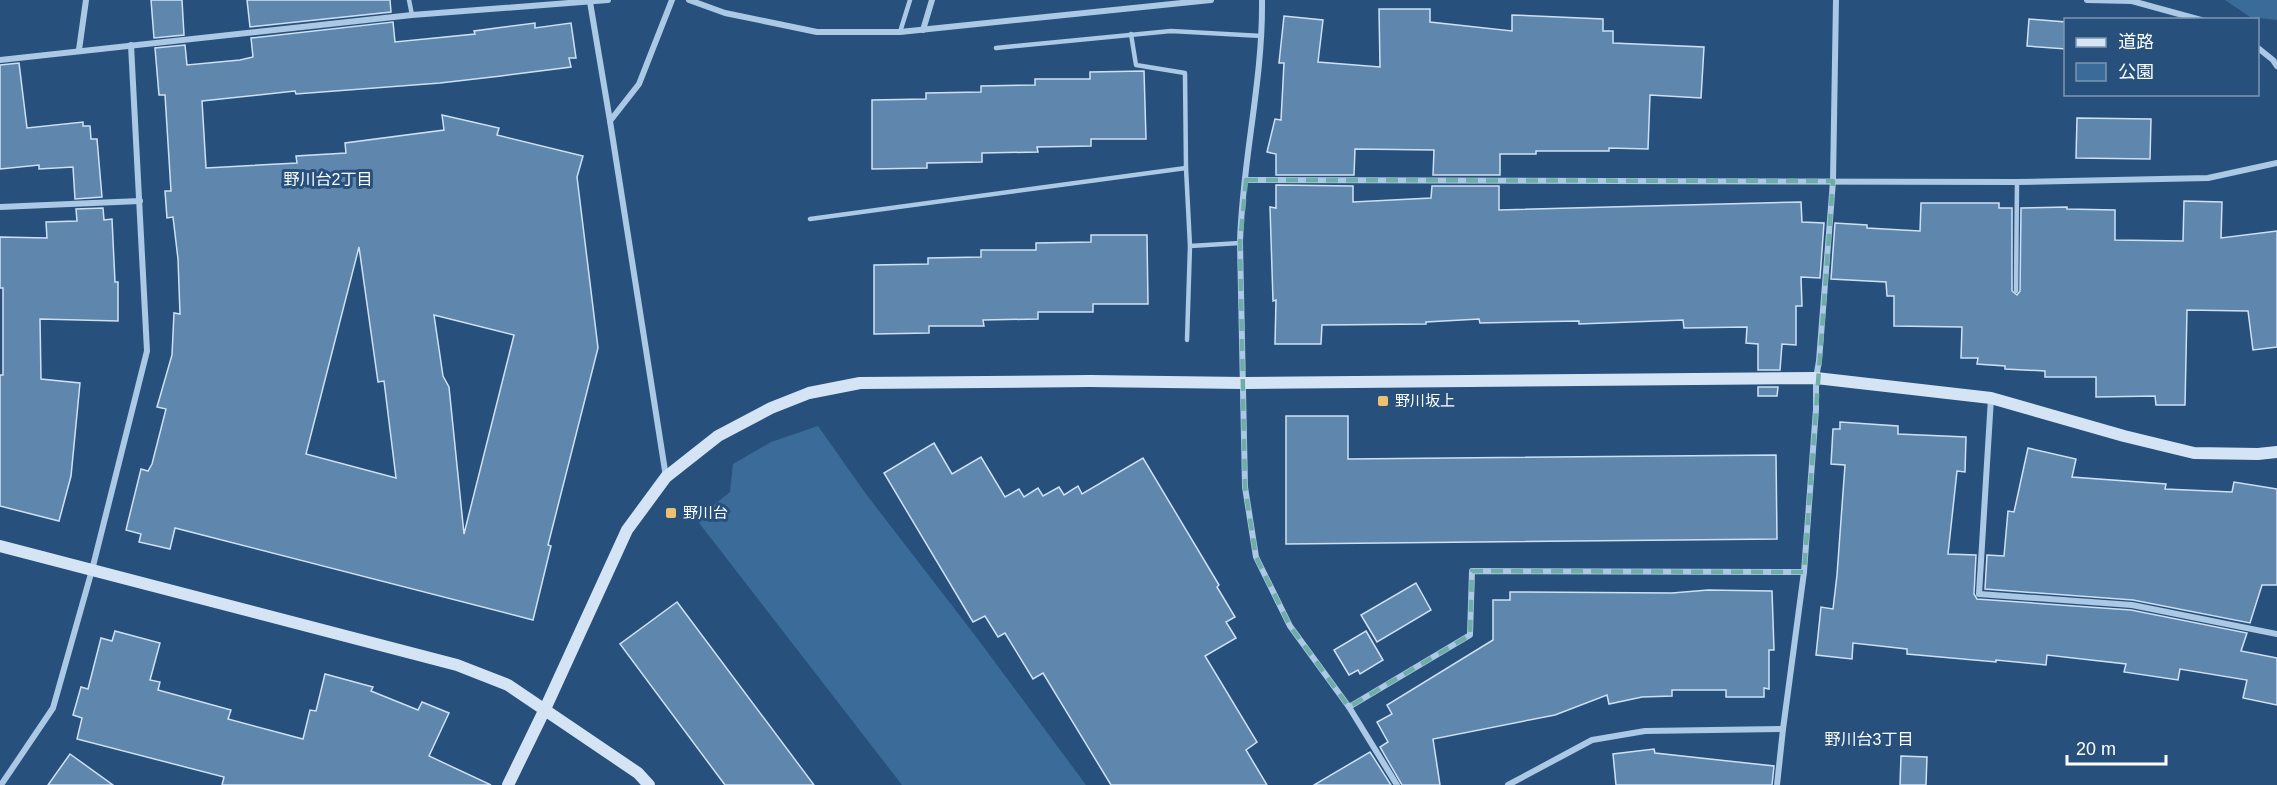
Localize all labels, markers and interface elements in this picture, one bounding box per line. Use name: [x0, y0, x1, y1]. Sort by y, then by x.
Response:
legend: [2064, 18, 2259, 96]
text: 道路: [2118, 32, 2154, 52]
text: 公園: [2118, 62, 2154, 82]
district label: 野川台2丁目: [284, 171, 372, 188]
place label: 野川坂上: [1395, 392, 1455, 409]
marker: 野川坂上: [1376, 394, 1390, 408]
place label: 野川台: [683, 504, 728, 521]
marker: 野川台: [664, 506, 678, 520]
scale bar: [2067, 728, 2166, 766]
district label: 野川台3丁目: [1825, 731, 1913, 748]
text: 20 m: [2076, 739, 2116, 759]

